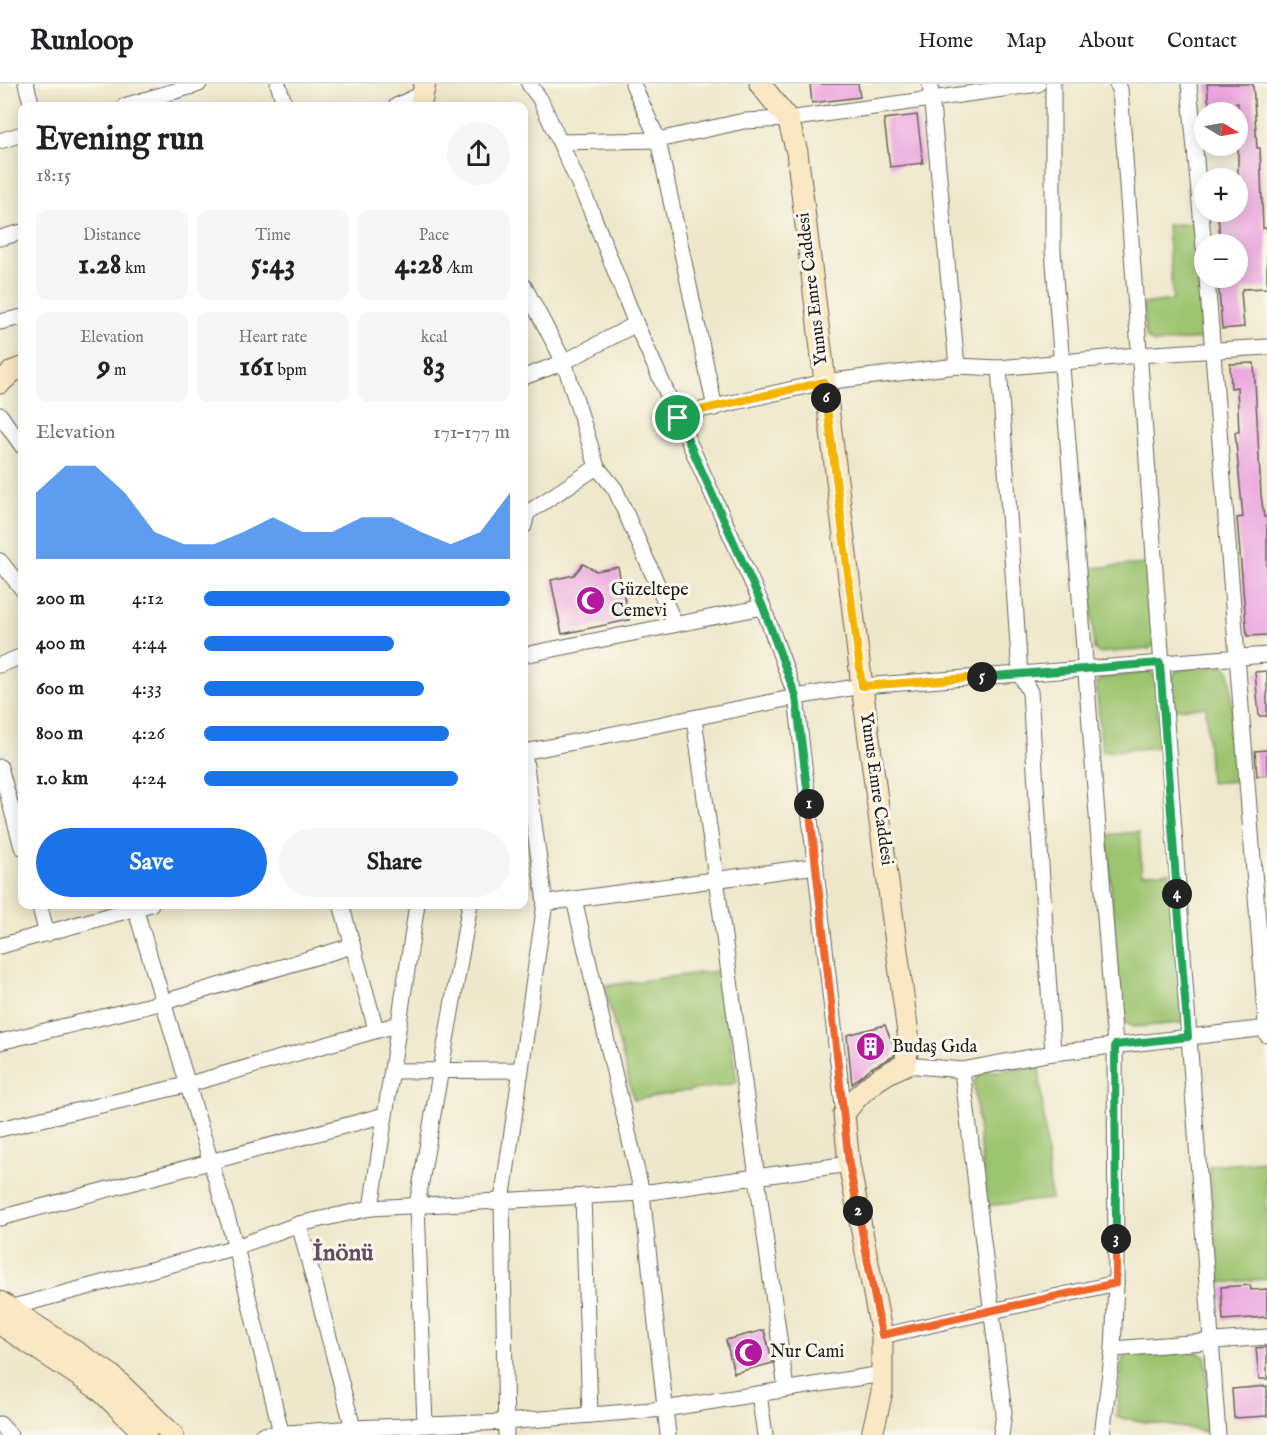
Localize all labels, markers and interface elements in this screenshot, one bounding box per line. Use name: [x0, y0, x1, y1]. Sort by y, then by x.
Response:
text: Runloop: [30, 24, 133, 59]
text: Home: [918, 28, 973, 55]
text: Map: [1006, 28, 1046, 55]
text: About: [1079, 28, 1134, 55]
text: Contact: [1167, 28, 1237, 55]
north arrow: [1194, 102, 1248, 156]
map controls: [1194, 102, 1248, 288]
text: Evening run: [36, 119, 204, 161]
button: share: [447, 122, 510, 185]
text: 18:15: [36, 163, 71, 188]
button: +: [1194, 168, 1248, 222]
street label: Yunus Emre Caddesi: [792, 211, 834, 367]
text: Distance: [83, 226, 141, 246]
text: Time: [255, 226, 291, 246]
text: Pace: [419, 226, 449, 246]
button: −: [1194, 234, 1248, 288]
text: 1.28: [78, 246, 122, 284]
text: 5:43: [251, 246, 295, 284]
text: 4:28: [395, 246, 443, 284]
text: km: [122, 259, 146, 279]
text: /km: [443, 259, 473, 279]
text: Elevation: [80, 328, 144, 348]
text: Heart rate: [239, 328, 307, 348]
text: kcal: [421, 328, 447, 348]
text: 9: [98, 348, 111, 386]
text: 161: [239, 348, 274, 386]
text: 83: [423, 348, 445, 386]
text: m: [111, 361, 126, 381]
text: bpm: [274, 361, 307, 381]
pin: 6: [811, 383, 841, 413]
text: 6: [823, 388, 829, 408]
pin: [652, 392, 703, 443]
icon: arrive: [661, 401, 694, 434]
text: Elevation: [36, 420, 115, 445]
text: 171–177 m: [433, 420, 510, 445]
place label: Güzeltepe Cemevi: [611, 579, 689, 623]
mosque icon: Güzeltepe Cemevi: [574, 584, 606, 616]
text: 200 m: [36, 586, 85, 611]
text: 4:12: [132, 586, 164, 611]
text: 400 m: [36, 631, 85, 656]
text: 4:44: [132, 631, 167, 656]
pin: 5: [967, 662, 997, 692]
text: 5: [979, 667, 985, 687]
text: 600 m: [36, 676, 84, 701]
text: 4:33: [132, 676, 162, 701]
street label: Yunus Emre Caddesi: [854, 711, 898, 867]
text: 800 m: [36, 721, 83, 746]
text: 4:26: [132, 721, 165, 746]
text: 1.0 km: [36, 766, 88, 791]
text: 4:24: [132, 766, 166, 791]
pin: 1: [794, 789, 824, 819]
text: 1: [806, 794, 812, 814]
button: Save: [36, 828, 267, 897]
button: Share: [279, 828, 510, 897]
pin: 4: [1162, 879, 1192, 909]
text: 4: [1173, 884, 1181, 904]
building icon: Budaş Gıda: [855, 1031, 887, 1063]
place label: Budaş Gıda: [892, 1036, 978, 1059]
pin: 2: [843, 1196, 873, 1226]
text: 2: [854, 1201, 862, 1221]
pin: 3: [1101, 1224, 1131, 1254]
text: 3: [1113, 1229, 1119, 1249]
district label: İnönü: [312, 1238, 374, 1269]
mosque icon: Nur Cami: [733, 1336, 765, 1368]
place label: Nur Cami: [770, 1341, 845, 1364]

